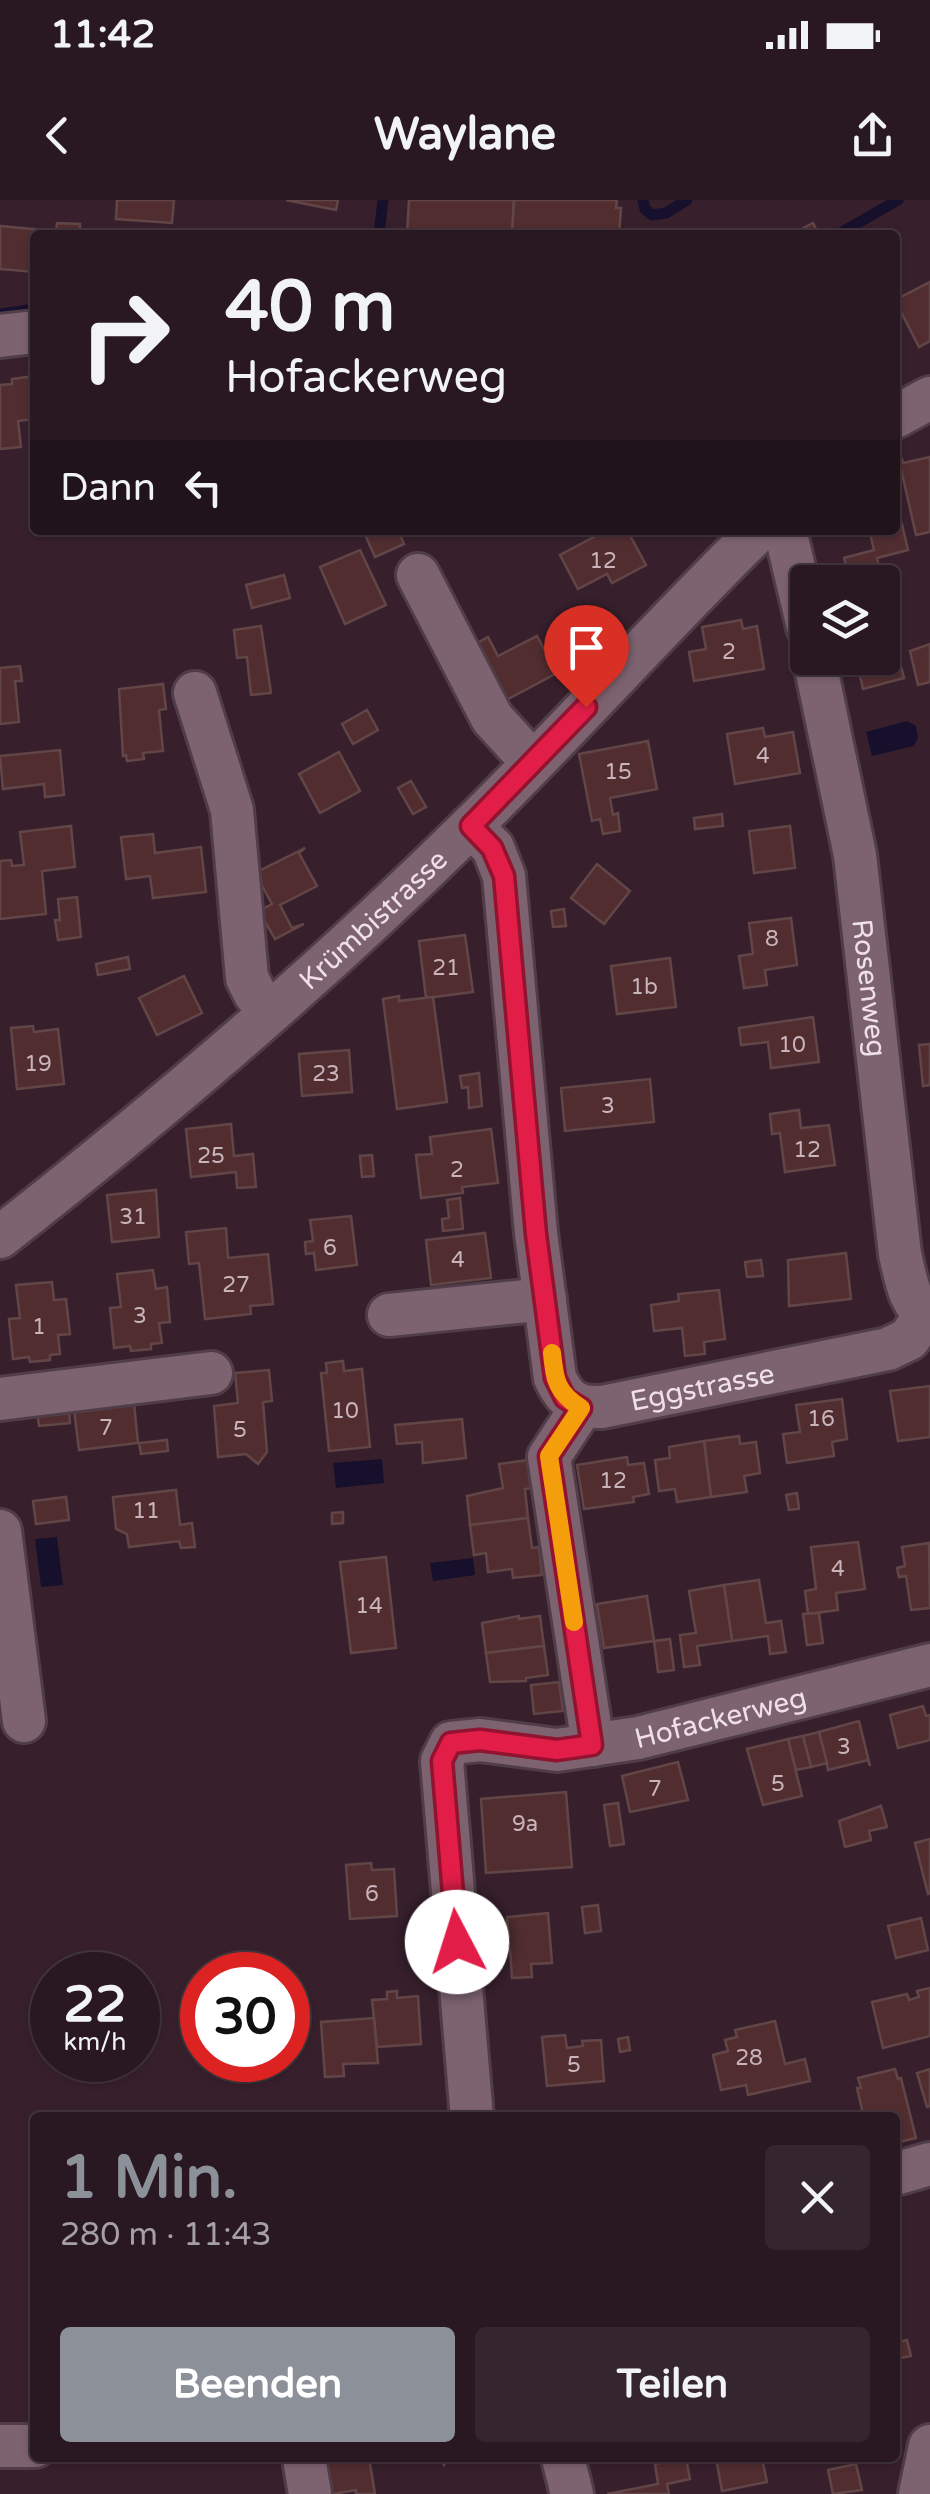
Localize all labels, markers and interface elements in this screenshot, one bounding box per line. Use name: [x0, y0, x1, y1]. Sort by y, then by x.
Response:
text: 11:42: [50, 12, 155, 58]
icon: back: [30, 108, 85, 163]
text: Waylane: [374, 108, 556, 162]
icon: share: [845, 108, 900, 163]
text: 40 m: [225, 266, 395, 350]
icon: right: [60, 270, 190, 400]
text: Hofackerweg: [225, 351, 507, 405]
icon: left: [176, 460, 231, 515]
text: Dann: [60, 465, 156, 511]
house number: 12: [589, 548, 617, 574]
map controls: [790, 565, 900, 675]
button: layers: [790, 565, 900, 675]
pin: [544, 605, 629, 708]
icon: arrive: [559, 620, 614, 675]
house number: 2: [722, 639, 736, 665]
house number: 4: [756, 743, 770, 769]
house number: 15: [604, 759, 632, 785]
street label: Krümbistrasse: [292, 843, 455, 997]
street label: Rosenweg: [844, 917, 894, 1059]
house number: 8: [765, 926, 779, 952]
house number: 21: [432, 955, 460, 981]
house number: 1b: [630, 974, 658, 1000]
house number: 10: [778, 1032, 806, 1058]
house number: 19: [24, 1051, 52, 1077]
house number: 23: [312, 1061, 340, 1087]
house number: 3: [601, 1093, 615, 1119]
house number: 12: [793, 1137, 821, 1163]
house number: 25: [197, 1143, 225, 1169]
house number: 2: [450, 1157, 464, 1183]
house number: 31: [119, 1204, 147, 1230]
house number: 6: [323, 1235, 337, 1261]
house number: 4: [451, 1247, 465, 1273]
house number: 27: [222, 1272, 250, 1298]
house number: 3: [133, 1303, 147, 1329]
house number: 1: [32, 1314, 46, 1340]
street label: Eggstrasse: [627, 1356, 777, 1419]
house number: 10: [331, 1398, 359, 1424]
house number: 16: [807, 1406, 835, 1432]
house number: 7: [99, 1415, 113, 1441]
house number: 5: [233, 1417, 247, 1443]
house number: 12: [599, 1468, 627, 1494]
house number: 11: [132, 1498, 160, 1524]
house number: 4: [831, 1556, 845, 1582]
house number: 14: [355, 1593, 383, 1619]
street label: Hofackerweg: [631, 1681, 810, 1756]
house number: 3: [837, 1734, 851, 1760]
house number: 5: [771, 1771, 785, 1797]
house number: 7: [648, 1776, 662, 1802]
house number: 9a: [512, 1811, 538, 1837]
house number: 6: [365, 1881, 379, 1907]
position arrow: [405, 1890, 509, 1994]
speed limit sign: 30: [180, 1952, 310, 2082]
text: 22: [64, 1975, 126, 2035]
text: km/h: [64, 2027, 126, 2057]
house number: 28: [735, 2045, 763, 2071]
house number: 5: [567, 2052, 581, 2078]
text: 1 Min.: [60, 2142, 238, 2214]
button: close: [765, 2145, 870, 2250]
text: 280 m · 11:43: [60, 2216, 272, 2254]
button: Beenden: [60, 2327, 455, 2442]
button: Teilen: [475, 2327, 870, 2442]

